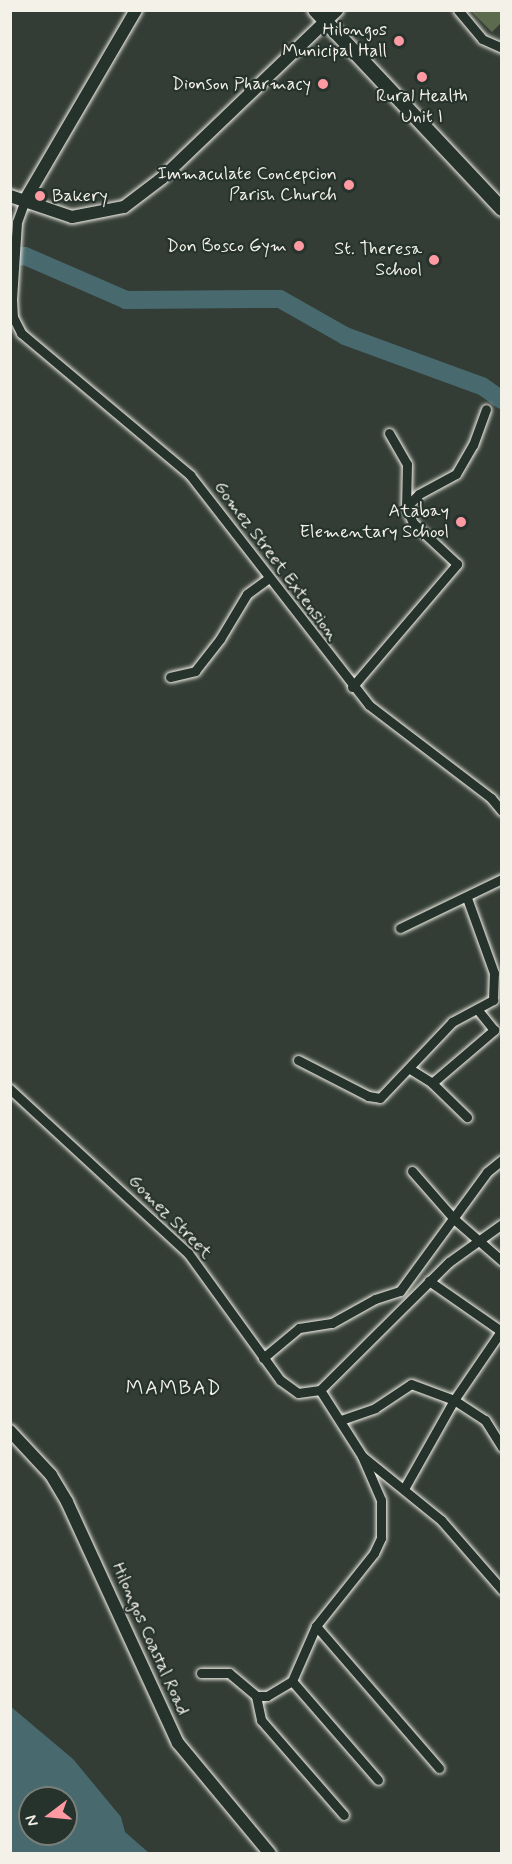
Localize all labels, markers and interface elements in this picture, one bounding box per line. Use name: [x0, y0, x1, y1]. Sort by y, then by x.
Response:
place label: Hilongos Municipal Hall: [282, 20, 387, 63]
marker: Hilongos Municipal Hall: [392, 34, 406, 48]
marker: Rural Health Unit I: [415, 70, 429, 84]
place label: Dionson Pharmacy: [172, 73, 311, 95]
marker: Dionson Pharmacy: [316, 77, 330, 91]
place label: Rural Health Unit I: [376, 86, 468, 128]
place label: Immaculate Concepcion Parish Church: [151, 164, 337, 207]
marker: Immaculate Concepcion Parish Church: [342, 178, 356, 192]
place label: Bakery: [52, 185, 108, 207]
marker: Bakery: [33, 189, 47, 203]
place label: Don Bosco Gym: [165, 235, 287, 257]
marker: Don Bosco Gym: [292, 239, 306, 253]
place label: St. Theresa School: [334, 239, 422, 282]
marker: St. Theresa School: [427, 253, 441, 267]
street label: Gomez Street Extension: [209, 477, 343, 645]
place label: Atabay Elementary School: [299, 501, 449, 544]
marker: Atabay Elementary School: [454, 515, 468, 529]
street label: Gomez Street: [123, 1170, 217, 1264]
district label: MAMBAD: [125, 1376, 223, 1400]
street label: Hilongos Coastal Road: [107, 1559, 193, 1719]
north arrow: [18, 1786, 78, 1846]
text: N: [21, 1813, 44, 1829]

